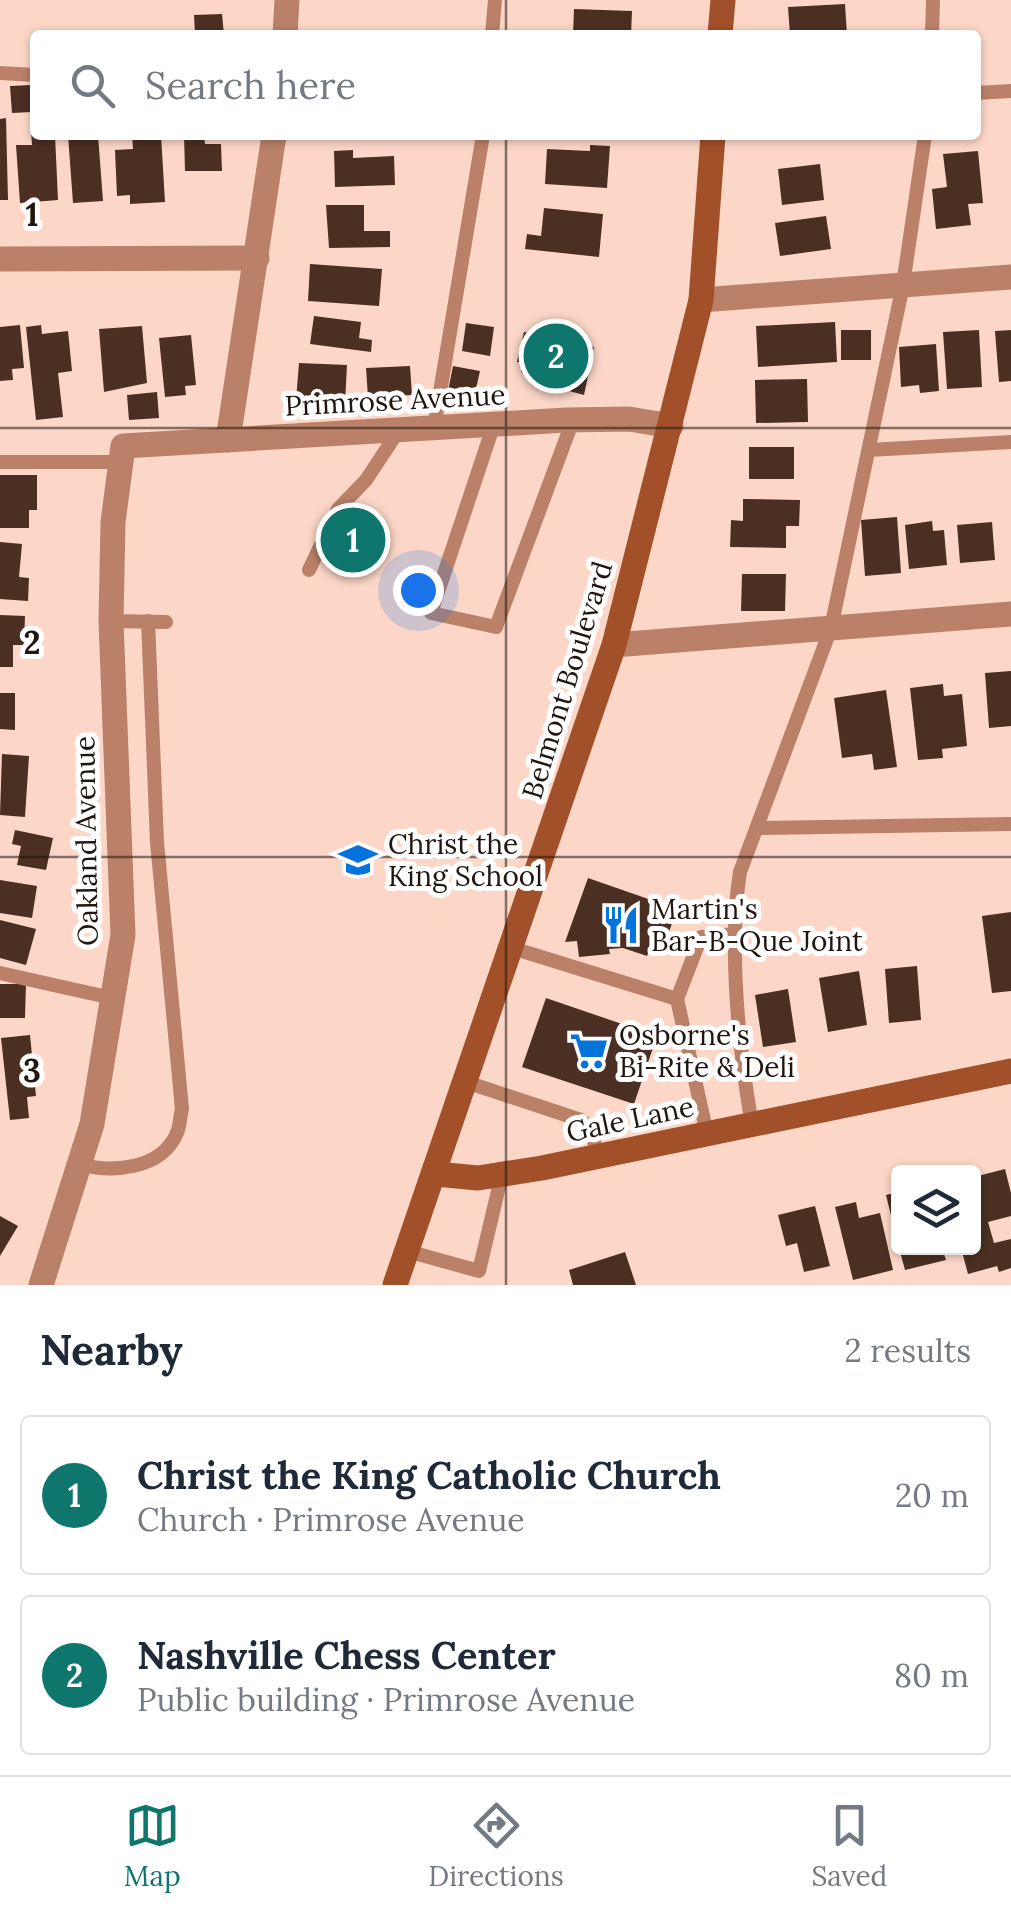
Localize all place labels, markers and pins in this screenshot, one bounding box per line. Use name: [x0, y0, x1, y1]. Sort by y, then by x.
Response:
pin: 2: [524, 318, 588, 394]
pin: 1: [320, 502, 386, 578]
place label: Christ the King School: [388, 826, 543, 894]
school or university icon: Christ the King School: [337, 839, 379, 881]
place label: Martin's Bar-B-Que Joint: [651, 891, 863, 959]
restaurant icon: Martin's Bar-B-Que Joint: [600, 904, 642, 946]
place label: Osborne's Bi-Rite & Deli: [619, 1017, 795, 1085]
supermarket icon: Osborne's Bi-Rite & Deli: [568, 1030, 610, 1072]

